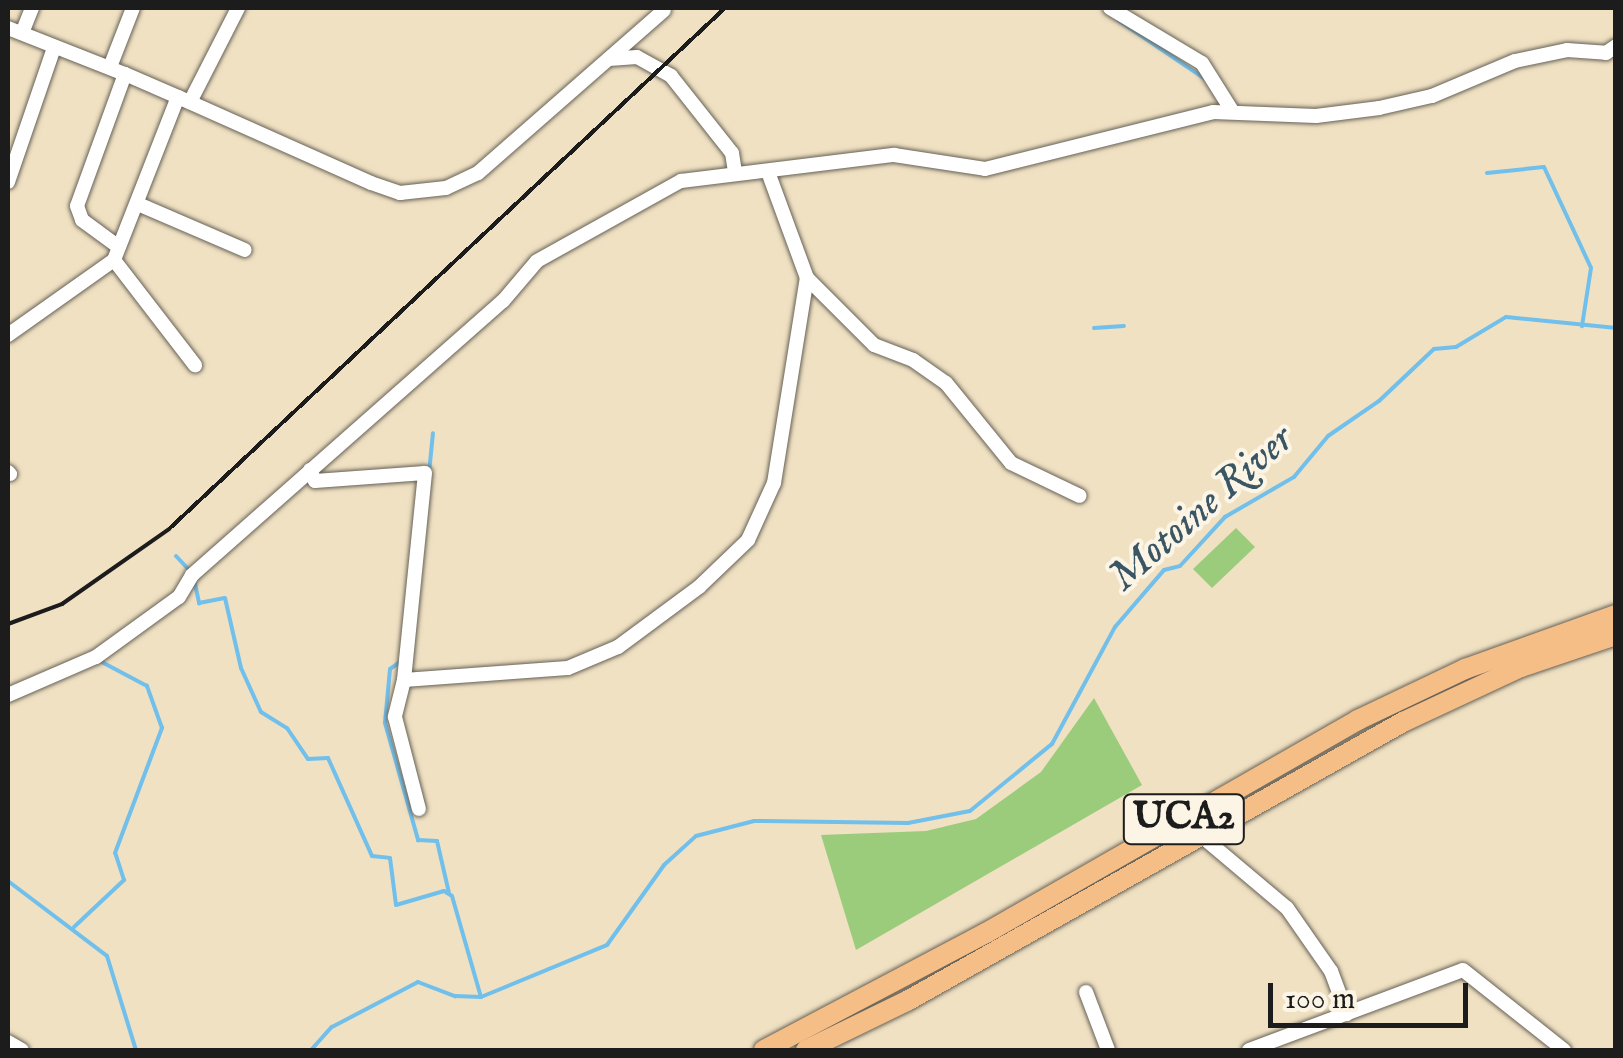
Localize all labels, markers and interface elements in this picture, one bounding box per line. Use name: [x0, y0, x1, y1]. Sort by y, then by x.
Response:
water label: Motoine River: [1099, 415, 1305, 603]
road number: UCA2: [1122, 786, 1246, 852]
scale bar: [1273, 963, 1473, 1025]
text: 100 m: [1285, 981, 1355, 1019]

